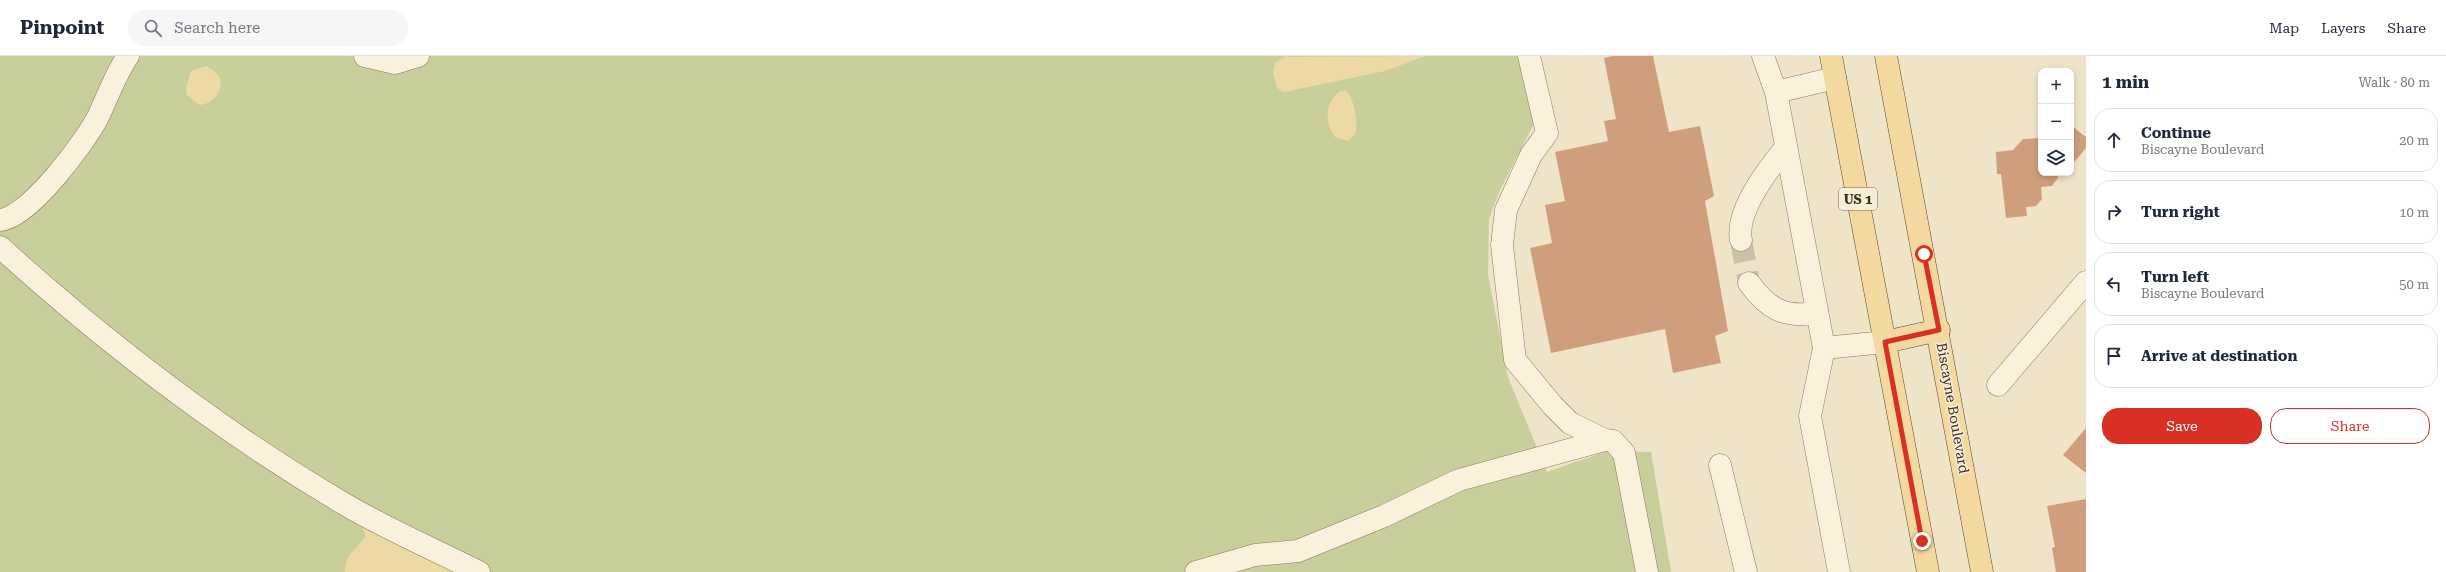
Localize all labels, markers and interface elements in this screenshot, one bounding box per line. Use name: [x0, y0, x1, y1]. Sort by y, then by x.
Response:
search box: [128, 10, 408, 46]
text: Pinpoint: [20, 16, 104, 39]
icon: search: [142, 17, 164, 39]
text: Search here: [174, 19, 260, 37]
text: Map: [2269, 20, 2299, 36]
text: Layers: [2321, 20, 2365, 36]
text: Share: [2387, 20, 2426, 36]
map controls: [2038, 68, 2074, 176]
button: +: [2038, 68, 2074, 104]
text: 1 min: [2102, 72, 2149, 92]
text: Walk · 80 m: [2358, 75, 2430, 90]
button: −: [2038, 104, 2074, 140]
text: Continue: [2141, 124, 2211, 142]
icon: ahead: [2103, 129, 2125, 151]
text: 20 m: [2399, 133, 2429, 148]
button: layers: [2038, 140, 2074, 176]
text: Biscayne Boulevard: [2141, 142, 2264, 157]
road number: US 1: [1839, 188, 1877, 210]
icon: right: [2103, 201, 2125, 223]
text: Turn right: [2141, 203, 2220, 221]
text: 10 m: [2399, 205, 2429, 220]
route start: [1915, 245, 1933, 263]
text: Turn left: [2141, 268, 2209, 286]
icon: left: [2103, 273, 2125, 295]
text: 50 m: [2399, 277, 2429, 292]
text: Biscayne Boulevard: [2141, 286, 2264, 301]
street label: Biscayne Boulevard: [1934, 341, 1972, 475]
icon: arrive: [2103, 345, 2125, 367]
text: Arrive at destination: [2141, 347, 2297, 365]
button: Save: [2102, 408, 2262, 444]
button: Share: [2270, 408, 2430, 444]
route end: [1913, 532, 1931, 550]

